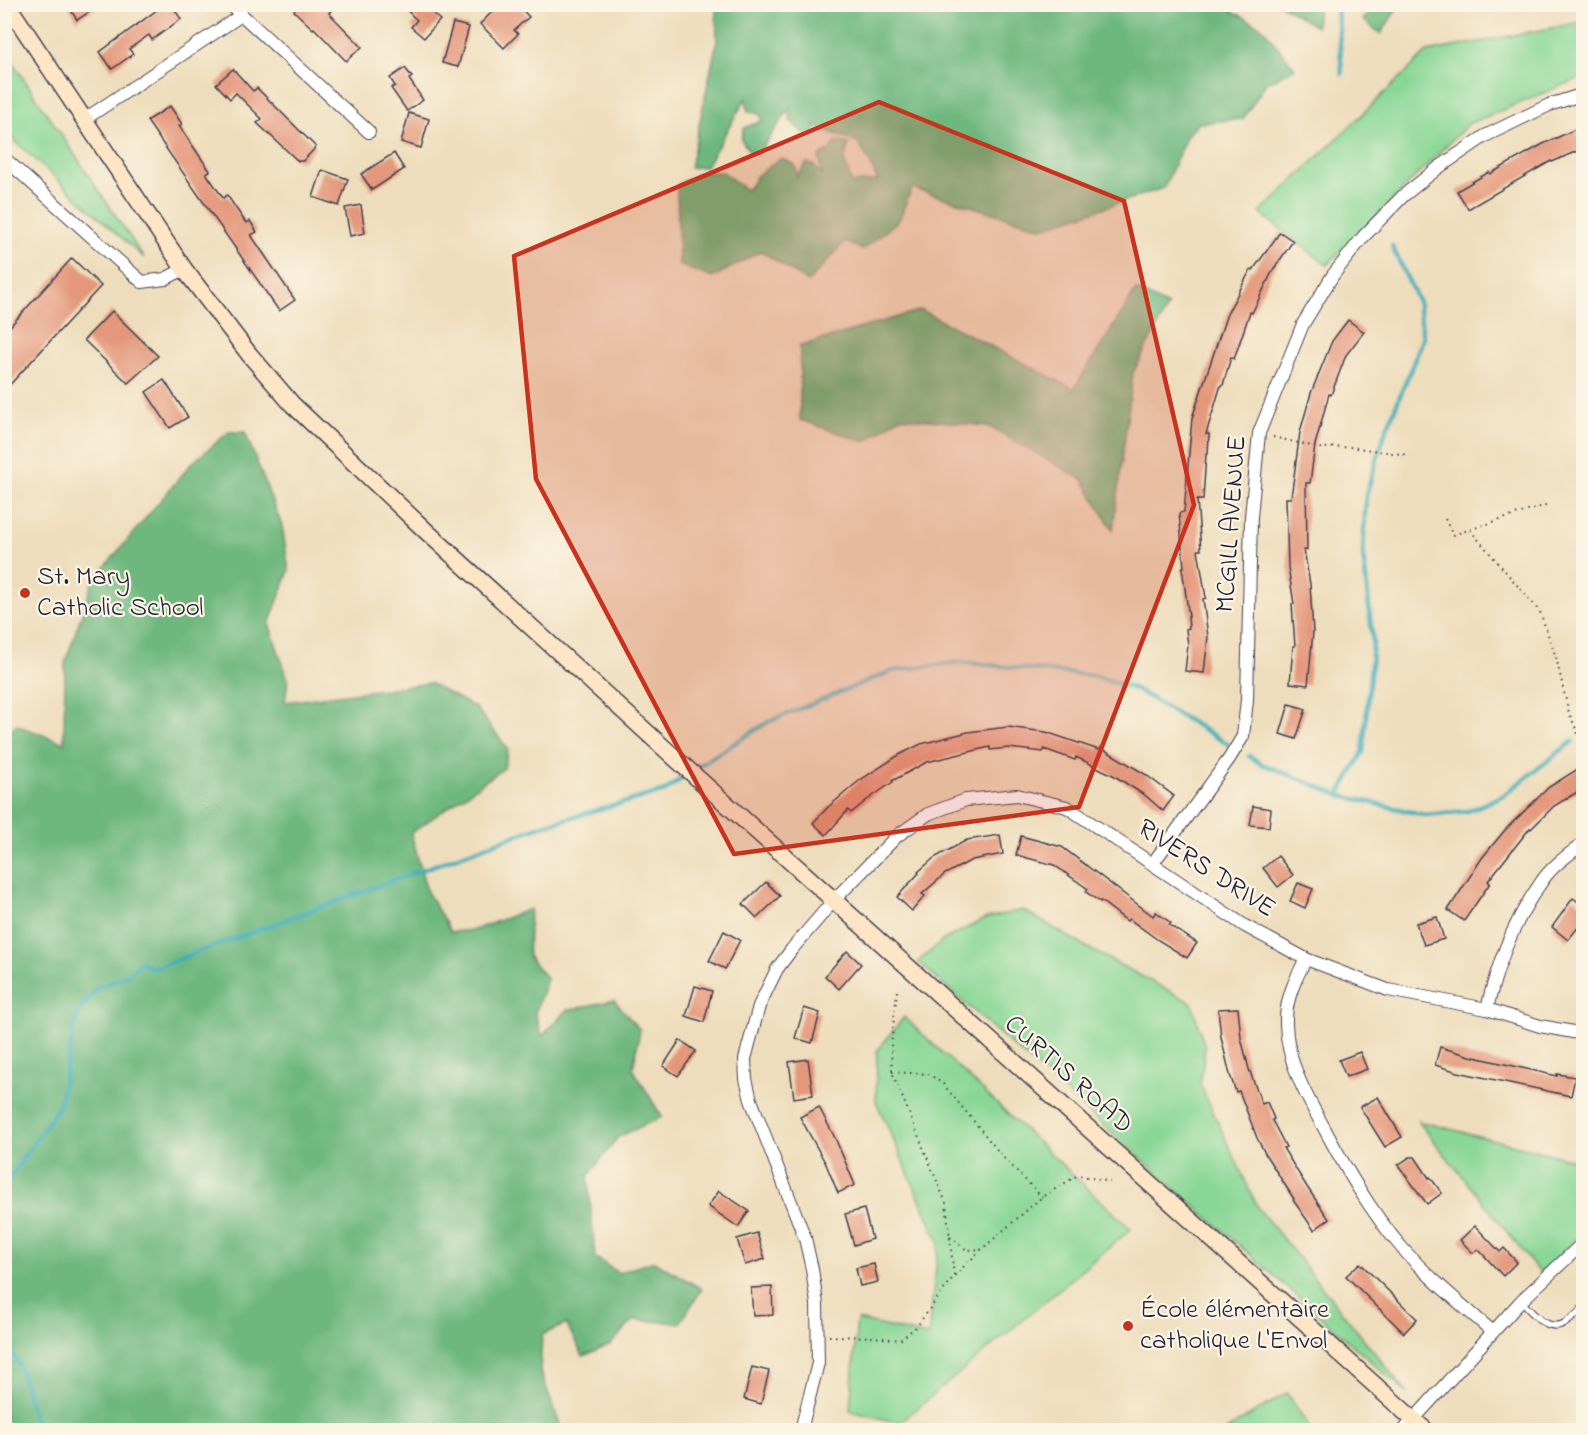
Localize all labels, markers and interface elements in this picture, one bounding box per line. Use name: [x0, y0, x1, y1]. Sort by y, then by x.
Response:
street label: MCGILL AVENUE: [1206, 434, 1258, 614]
place label: St. Mary Catholic School: [37, 558, 204, 628]
marker: St. Mary Catholic School: [18, 586, 32, 600]
street label: RIVERS DRIVE: [1129, 810, 1283, 928]
street label: CURTIS ROAD: [995, 1006, 1141, 1144]
place label: École élémentaire catholique L'Envol: [1140, 1291, 1330, 1361]
marker: École élémentaire catholique L'Envol: [1121, 1319, 1135, 1333]

